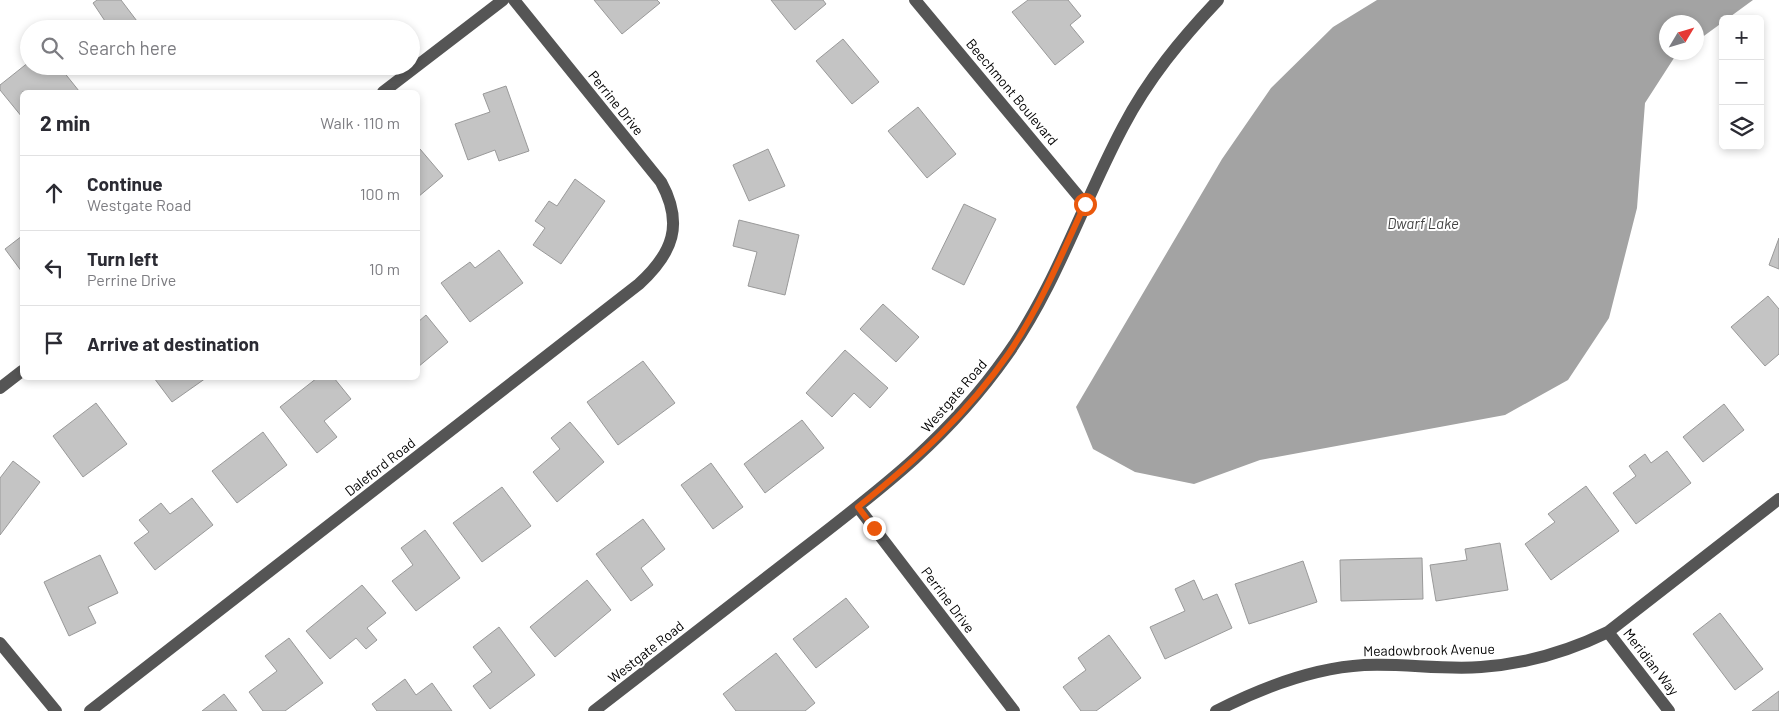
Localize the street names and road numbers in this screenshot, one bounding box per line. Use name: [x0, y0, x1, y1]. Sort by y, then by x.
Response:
street label: Beechmont Boulevard: [963, 35, 1062, 148]
street label: Perrine Drive: [585, 67, 648, 138]
street label: Westgate Road: [917, 356, 990, 436]
street label: Daleford Road: [341, 434, 418, 499]
street label: Perrine Drive: [918, 563, 979, 636]
street label: Westgate Road: [604, 617, 687, 686]
street label: Meridian Way: [1620, 625, 1683, 699]
street label: Meadowbrook Avenue: [1363, 640, 1495, 659]

